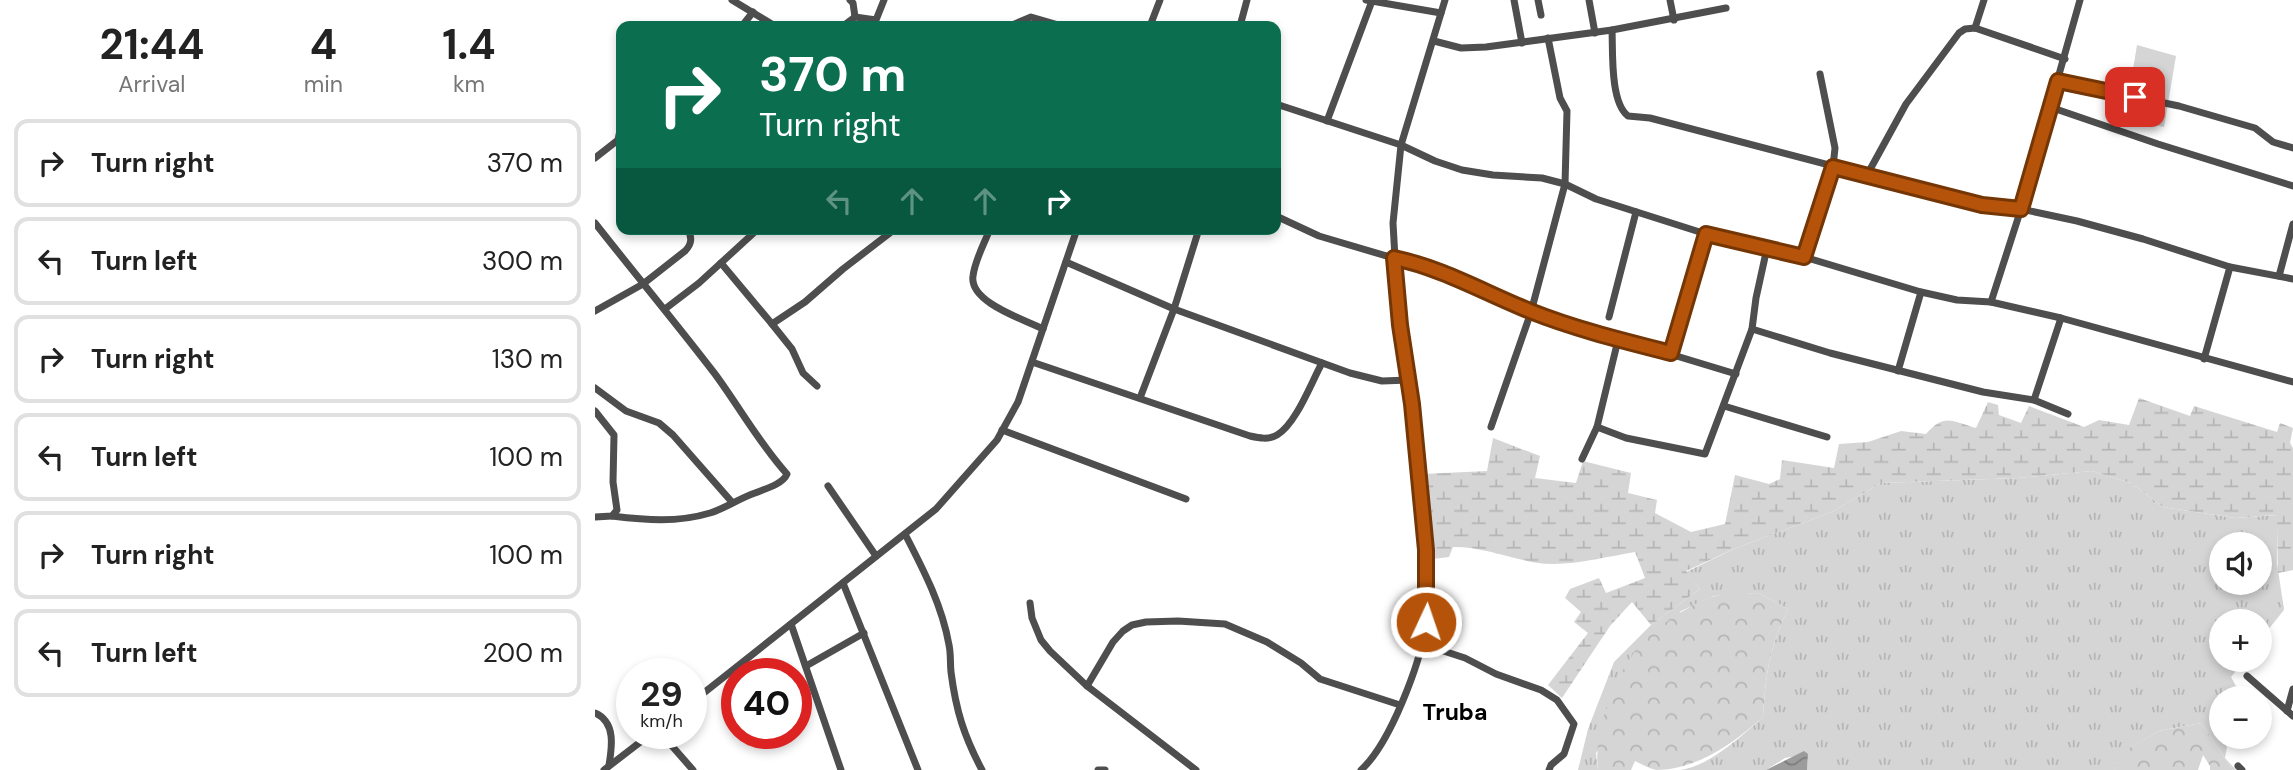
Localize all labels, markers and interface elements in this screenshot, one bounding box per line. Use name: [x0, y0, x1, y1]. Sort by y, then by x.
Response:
text: 21:44: [99, 17, 204, 72]
text: 4: [310, 17, 337, 72]
text: 1.4: [442, 17, 496, 72]
text: 370 m: [759, 42, 906, 106]
icon: right: [644, 49, 735, 140]
pin: [2105, 67, 2165, 127]
text: Arrival: [118, 69, 185, 99]
text: min: [304, 69, 343, 99]
text: km: [453, 69, 485, 99]
icon: arrive: [2116, 78, 2154, 116]
text: Turn right: [759, 104, 901, 146]
icon: right: [32, 144, 70, 182]
text: Turn right: [91, 146, 215, 180]
text: 370 m: [487, 146, 563, 180]
icon: left: [820, 182, 858, 220]
icon: ahead: [893, 182, 931, 220]
icon: ahead: [966, 182, 1004, 220]
icon: right: [1039, 182, 1077, 220]
icon: left: [32, 242, 70, 280]
text: Turn left: [91, 244, 198, 278]
text: 300 m: [482, 244, 563, 278]
icon: right: [32, 340, 70, 378]
text: Turn right: [91, 342, 215, 376]
text: 130 m: [492, 342, 563, 376]
icon: left: [32, 438, 70, 476]
text: Turn left: [91, 440, 198, 474]
text: 100 m: [489, 440, 563, 474]
map controls: [2209, 532, 2272, 749]
button: sound: [2209, 532, 2272, 595]
icon: right: [32, 536, 70, 574]
text: Turn right: [91, 538, 215, 572]
text: 100 m: [489, 538, 563, 572]
position arrow: [1389, 585, 1463, 659]
button: +: [2209, 609, 2272, 672]
icon: left: [32, 634, 70, 672]
text: Turn left: [91, 636, 198, 670]
text: 200 m: [483, 636, 563, 670]
speed limit sign: 40: [721, 658, 812, 749]
text: 29: [640, 671, 683, 717]
button: −: [2209, 686, 2272, 749]
district label: Truba: [1423, 697, 1487, 727]
text: km/h: [640, 709, 683, 733]

